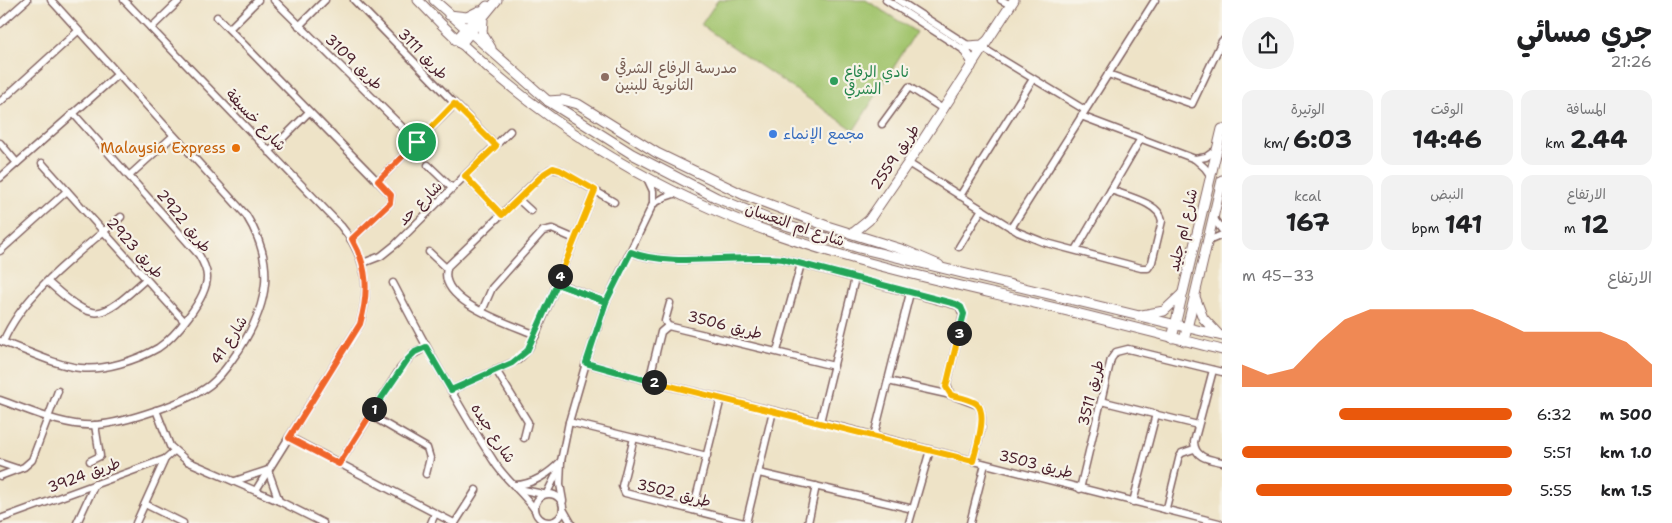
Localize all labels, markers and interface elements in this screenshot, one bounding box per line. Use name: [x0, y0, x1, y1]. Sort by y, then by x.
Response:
text: جري مسائي: [1517, 13, 1652, 51]
button: share: [1242, 17, 1294, 69]
street label: طريق 3111: [394, 24, 452, 84]
street label: طريق 3109: [321, 30, 387, 94]
text: 21:26: [1610, 51, 1652, 72]
place label: مدرسة الرفاع الشرقي الثانوية للبنين: [615, 57, 737, 95]
place label: نادي الرفاع الشرقي: [844, 62, 909, 99]
marker: مدرسة الرفاع الشرقي الثانوية للبنين: [599, 71, 611, 83]
marker: نادي الرفاع الشرقي: [828, 75, 840, 87]
street label: شارع خسيفة: [221, 85, 291, 155]
text: الوتيرة: [1291, 100, 1325, 118]
text: الوقت: [1431, 100, 1463, 118]
text: المسافة: [1566, 100, 1606, 118]
pin: [396, 121, 438, 163]
street label: طريق 2559: [866, 121, 924, 193]
text: 6:03: [1293, 122, 1352, 156]
text: 14:46: [1412, 122, 1482, 156]
text: 2.44: [1570, 122, 1628, 156]
place label: مجمع الإنماء: [783, 124, 864, 145]
icon: arrive: [403, 128, 431, 156]
marker: مجمع الإنماء: [767, 128, 779, 140]
text: /km: [1263, 134, 1293, 152]
text: km: [1545, 134, 1570, 152]
place label: Malaysia Express: [100, 138, 226, 158]
marker: Malaysia Express: [230, 142, 242, 154]
street label: شارع حد: [393, 176, 447, 230]
street label: طريق 2922: [152, 185, 216, 257]
text: النبض: [1430, 185, 1464, 203]
text: الارتفاع: [1567, 185, 1606, 203]
street label: شارع ام جليد: [1164, 187, 1203, 274]
text: kcal: [1294, 187, 1321, 205]
street label: شارع ام النعسان: [742, 199, 847, 252]
text: 167: [1286, 205, 1330, 239]
text: 141: [1444, 207, 1483, 241]
text: 12: [1581, 207, 1609, 241]
street label: طريق 2923: [102, 213, 168, 283]
text: bpm: [1411, 219, 1444, 237]
text: m: [1564, 219, 1581, 237]
pin: 4: [548, 264, 572, 288]
text: 33–45 m: [1242, 265, 1314, 286]
text: 4: [556, 267, 565, 285]
text: الارتفاع: [1607, 267, 1652, 288]
street label: طريق 3506: [685, 306, 765, 344]
street label: شارع 41: [206, 312, 252, 368]
pin: 3: [946, 320, 972, 346]
text: 3: [955, 324, 964, 342]
street label: طريق 3511: [1073, 358, 1109, 428]
pin: 2: [642, 370, 666, 394]
text: 2: [650, 373, 659, 391]
pin: 1: [362, 396, 386, 422]
street label: شارع جيده: [466, 399, 520, 467]
text: 1: [371, 400, 378, 418]
text: 6:32: [1537, 404, 1572, 425]
text: 500 m: [1600, 404, 1652, 425]
text: 5:51: [1543, 442, 1572, 463]
text: 1.0 km: [1600, 442, 1652, 463]
street label: طريق 3503: [997, 445, 1075, 483]
street label: طريق 3924: [45, 453, 123, 497]
street label: طريق 3502: [635, 474, 713, 512]
text: 5:55: [1540, 480, 1572, 501]
text: 1.5 km: [1600, 480, 1652, 501]

